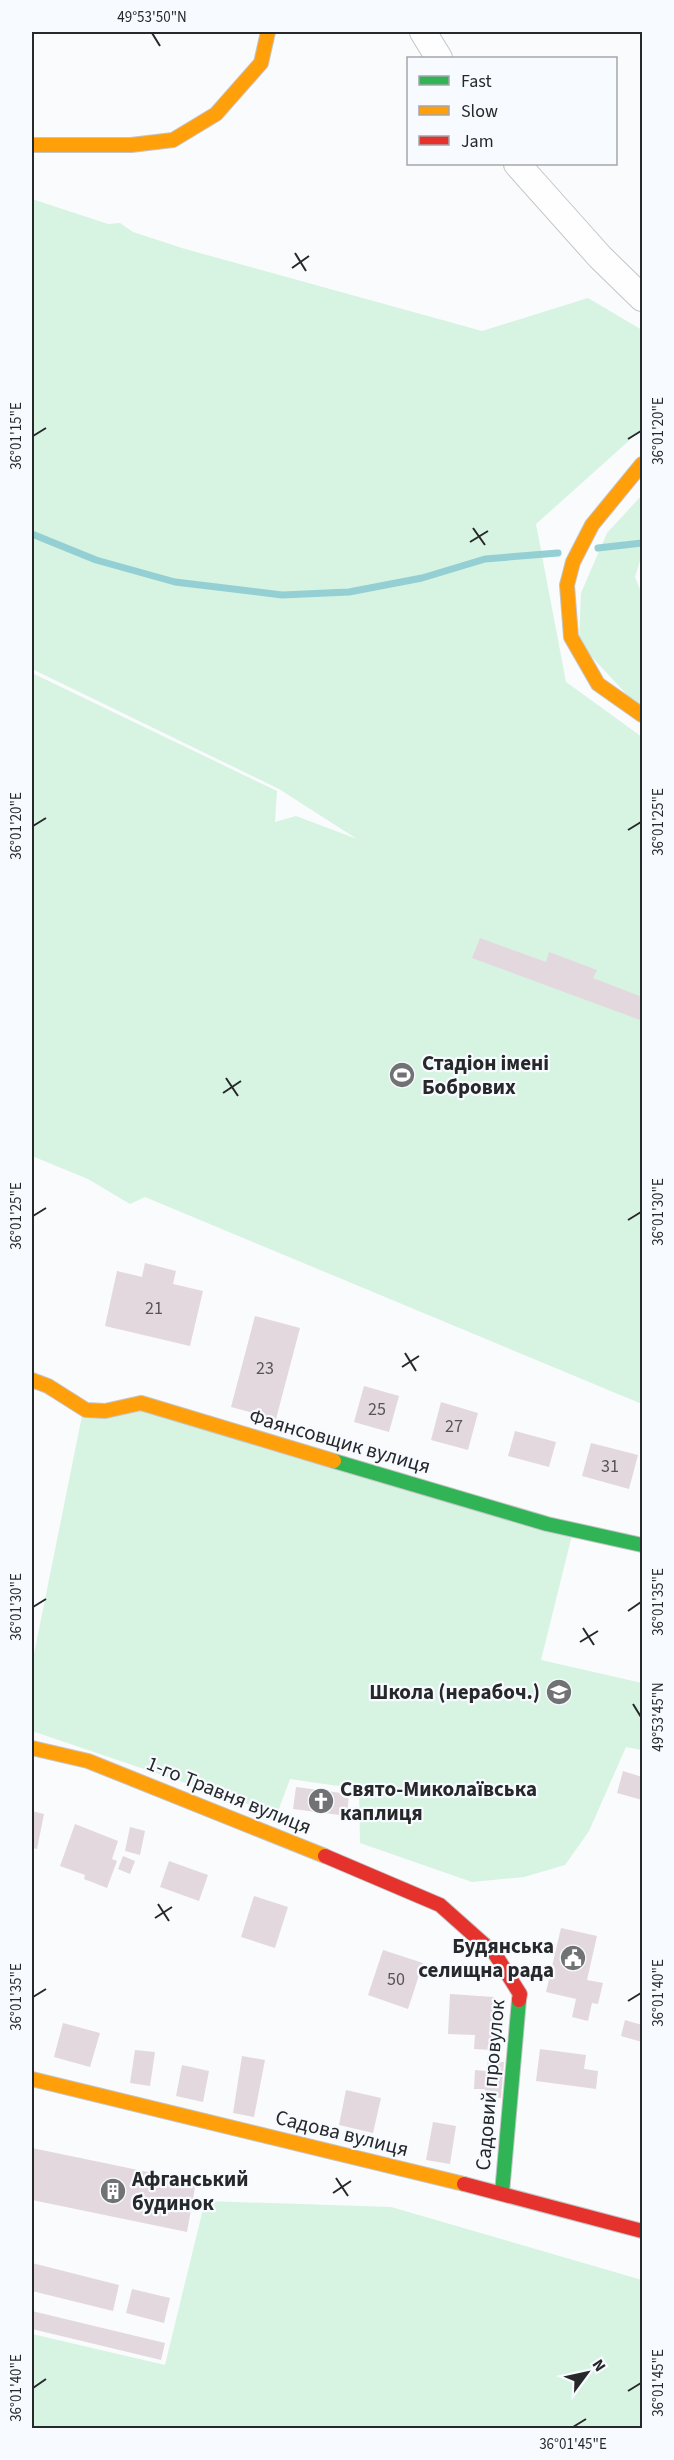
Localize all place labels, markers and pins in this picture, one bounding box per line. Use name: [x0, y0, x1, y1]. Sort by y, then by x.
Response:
place label: Стадіон імені Бобрових: [422, 1048, 549, 1102]
sports icon: Стадіон імені Бобрових: [387, 1060, 417, 1090]
place label: Школа (нерабоч.): [369, 1677, 540, 1707]
school or university icon: Школа (нерабоч.): [544, 1677, 574, 1707]
place label: Свято-Миколаївська каплиця: [340, 1774, 537, 1828]
church icon: Свято-Миколаївська каплиця: [306, 1786, 336, 1816]
place label: Будянська селищна рада: [418, 1931, 554, 1985]
public building icon: Будянська селищна рада: [558, 1943, 588, 1973]
place label: Афганський будинок: [131, 2164, 249, 2218]
building icon: Афганський будинок: [98, 2176, 128, 2206]

